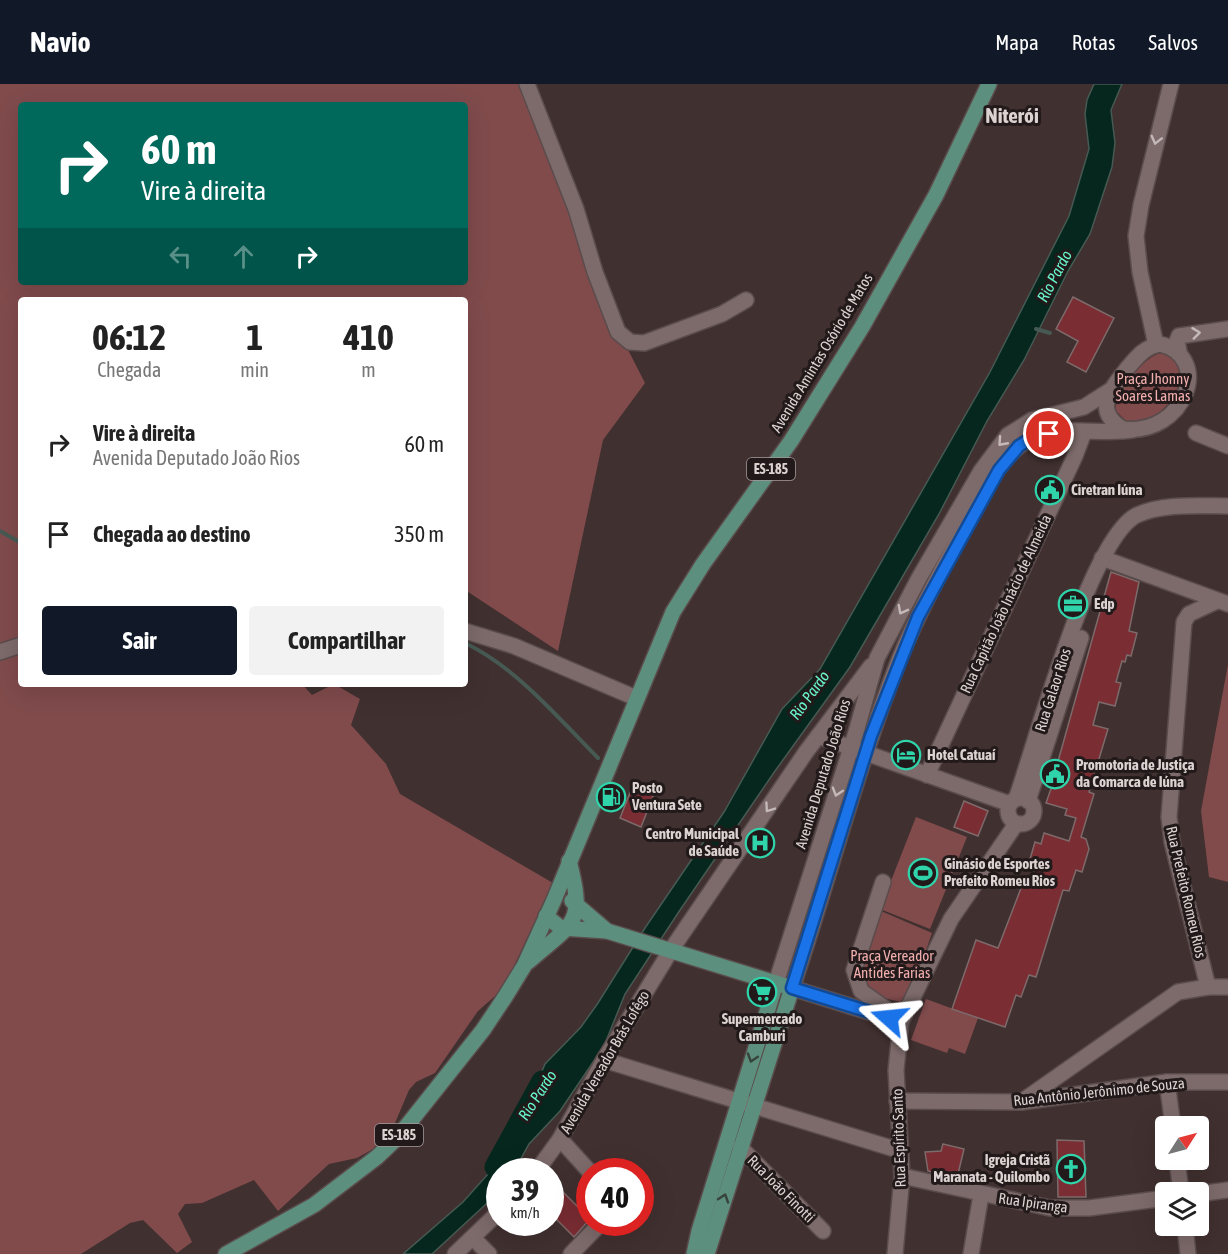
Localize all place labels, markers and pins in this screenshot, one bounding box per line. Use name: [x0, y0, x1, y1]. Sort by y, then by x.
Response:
pin: [1023, 408, 1074, 459]
public building icon: Ciretran Iúna: [1034, 474, 1066, 506]
place label: Ciretran Iúna: [1071, 481, 1143, 498]
office icon: Edp: [1057, 588, 1089, 620]
place label: Edp: [1094, 595, 1115, 612]
hotel icon: Hotel Catuaí: [890, 739, 922, 771]
place label: Hotel Catuaí: [927, 746, 996, 763]
place label: Promotoria de Justiça da Comarca de Iúna: [1076, 756, 1194, 790]
public building icon: Promotoria de Justiça da Comarca de Iúna: [1039, 758, 1071, 790]
place label: Posto Ventura Sete: [631, 779, 702, 813]
fuel station icon: Posto Ventura Sete: [595, 781, 627, 813]
place label: Centro Municipal de Saúde: [645, 825, 740, 859]
hospital icon: Centro Municipal de Saúde: [744, 827, 776, 859]
place label: Ginásio de Esportes Prefeito Romeu Rios: [944, 855, 1056, 889]
sports icon: Ginásio de Esportes Prefeito Romeu Rios: [907, 857, 939, 889]
supermarket icon: Supermercado Camburi: [746, 976, 778, 1008]
place label: Supermercado Camburi: [722, 1010, 802, 1044]
place label: Igreja Cristã Maranata - Quilombo: [933, 1151, 1050, 1185]
church icon: Igreja Cristã Maranata - Quilombo: [1055, 1153, 1087, 1185]

